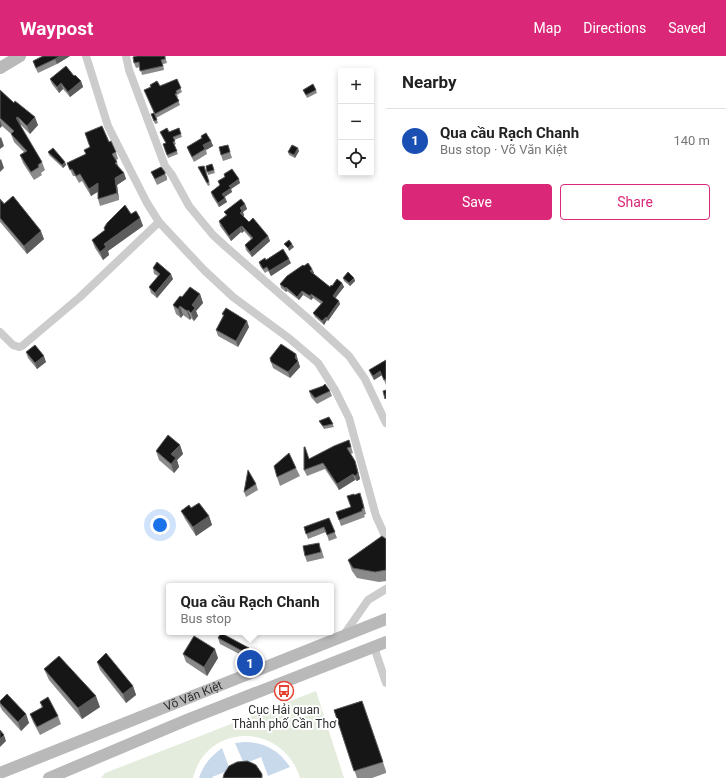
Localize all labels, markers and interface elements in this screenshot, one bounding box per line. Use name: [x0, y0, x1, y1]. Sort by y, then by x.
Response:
text: Waypost: [20, 17, 94, 40]
text: Map: [534, 20, 561, 36]
text: Directions: [583, 20, 646, 36]
text: Saved: [668, 20, 706, 36]
map controls: [338, 68, 374, 176]
button: +: [338, 68, 374, 104]
text: Nearby: [402, 72, 457, 92]
button: −: [338, 104, 374, 140]
text: Qua cầu Rạch Chanh: [440, 124, 579, 142]
text: 1: [411, 133, 419, 148]
text: 140 m: [673, 133, 710, 148]
button: locate: [338, 140, 374, 176]
text: Bus stop · Võ Văn Kiệt: [440, 142, 567, 157]
button: Save: [402, 184, 552, 220]
button: Share: [560, 184, 710, 220]
your location: [150, 515, 170, 535]
popup: [166, 583, 334, 635]
text: Qua cầu Rạch Chanh: [180, 593, 320, 611]
text: Bus stop: [180, 611, 231, 626]
pin: 1: [237, 648, 263, 678]
street label: Võ Văn Kiệt: [162, 678, 224, 714]
bus stop icon: Cục Hải quan Thành phố Cần Thơ: [273, 680, 295, 702]
place label: Cục Hải quan Thành phố Cần Thơ: [232, 703, 337, 731]

